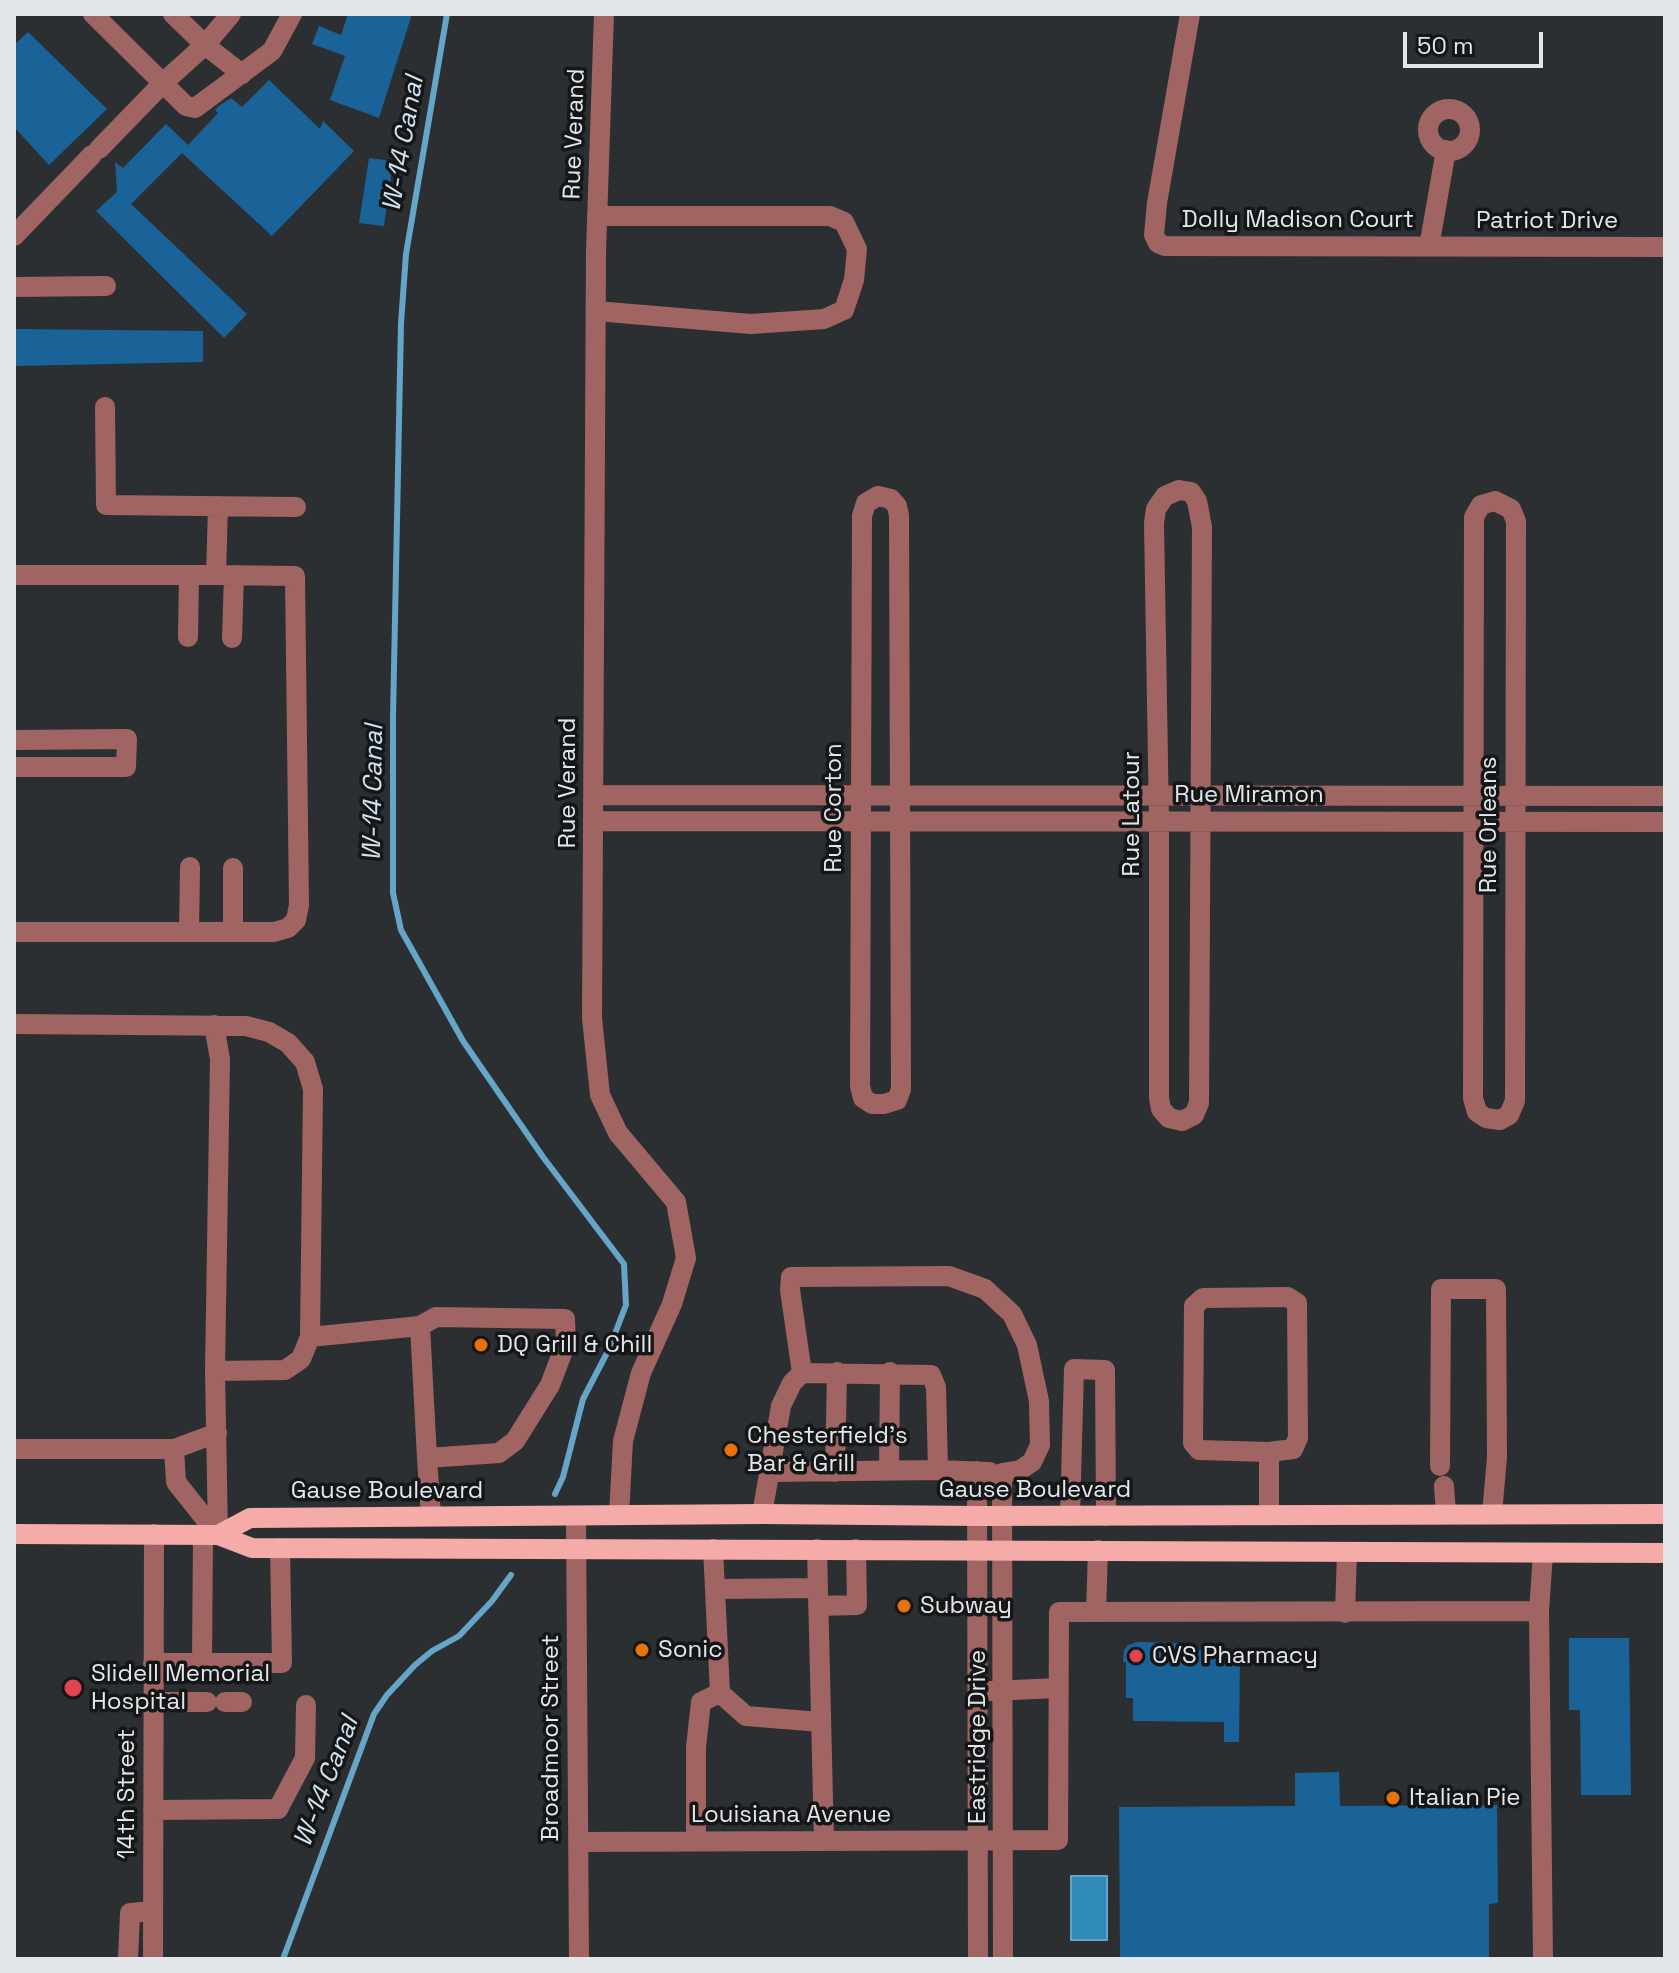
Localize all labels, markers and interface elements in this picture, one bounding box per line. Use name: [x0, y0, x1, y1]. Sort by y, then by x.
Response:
scale bar: [1407, 16, 1547, 66]
text: 50 m: [1417, 30, 1474, 61]
street label: Rue Verand: [558, 68, 592, 200]
water label: W-14 Canal: [377, 74, 431, 214]
street label: Dolly Madison Court: [1182, 206, 1414, 234]
street label: Patriot Drive: [1476, 207, 1618, 235]
street label: Rue Verand: [554, 718, 582, 848]
water label: W-14 Canal: [357, 724, 391, 862]
street label: Rue Corton: [820, 743, 848, 873]
street label: Rue Latour: [1118, 751, 1146, 877]
street label: Rue Orleans: [1475, 757, 1503, 893]
street label: Rue Miramon: [1174, 781, 1324, 809]
place label: DQ Grill & Chill: [497, 1331, 652, 1359]
marker: DQ Grill & Chill: [472, 1336, 490, 1354]
place label: Chesterfield's Bar & Grill: [747, 1422, 908, 1478]
marker: Chesterfield's Bar & Grill: [722, 1441, 740, 1459]
street label: Gause Boulevard: [939, 1476, 1131, 1504]
street label: Gause Boulevard: [291, 1477, 483, 1505]
place label: Subway: [920, 1592, 1012, 1620]
marker: Subway: [895, 1597, 913, 1615]
street label: Broadmoor Street: [537, 1634, 565, 1842]
place label: Sonic: [658, 1636, 722, 1664]
marker: Sonic: [633, 1641, 651, 1659]
place label: CVS Pharmacy: [1152, 1642, 1318, 1670]
marker: CVS Pharmacy: [1127, 1647, 1145, 1665]
street label: Eastridge Drive: [964, 1650, 992, 1824]
place label: Slidell Memorial Hospital: [91, 1660, 270, 1716]
marker: Slidell Memorial Hospital: [62, 1677, 84, 1699]
water label: W-14 Canal: [288, 1713, 366, 1851]
street label: 14th Street: [113, 1729, 141, 1859]
place label: Italian Pie: [1409, 1784, 1521, 1812]
marker: Italian Pie: [1384, 1789, 1402, 1807]
street label: Louisiana Avenue: [691, 1801, 891, 1829]

